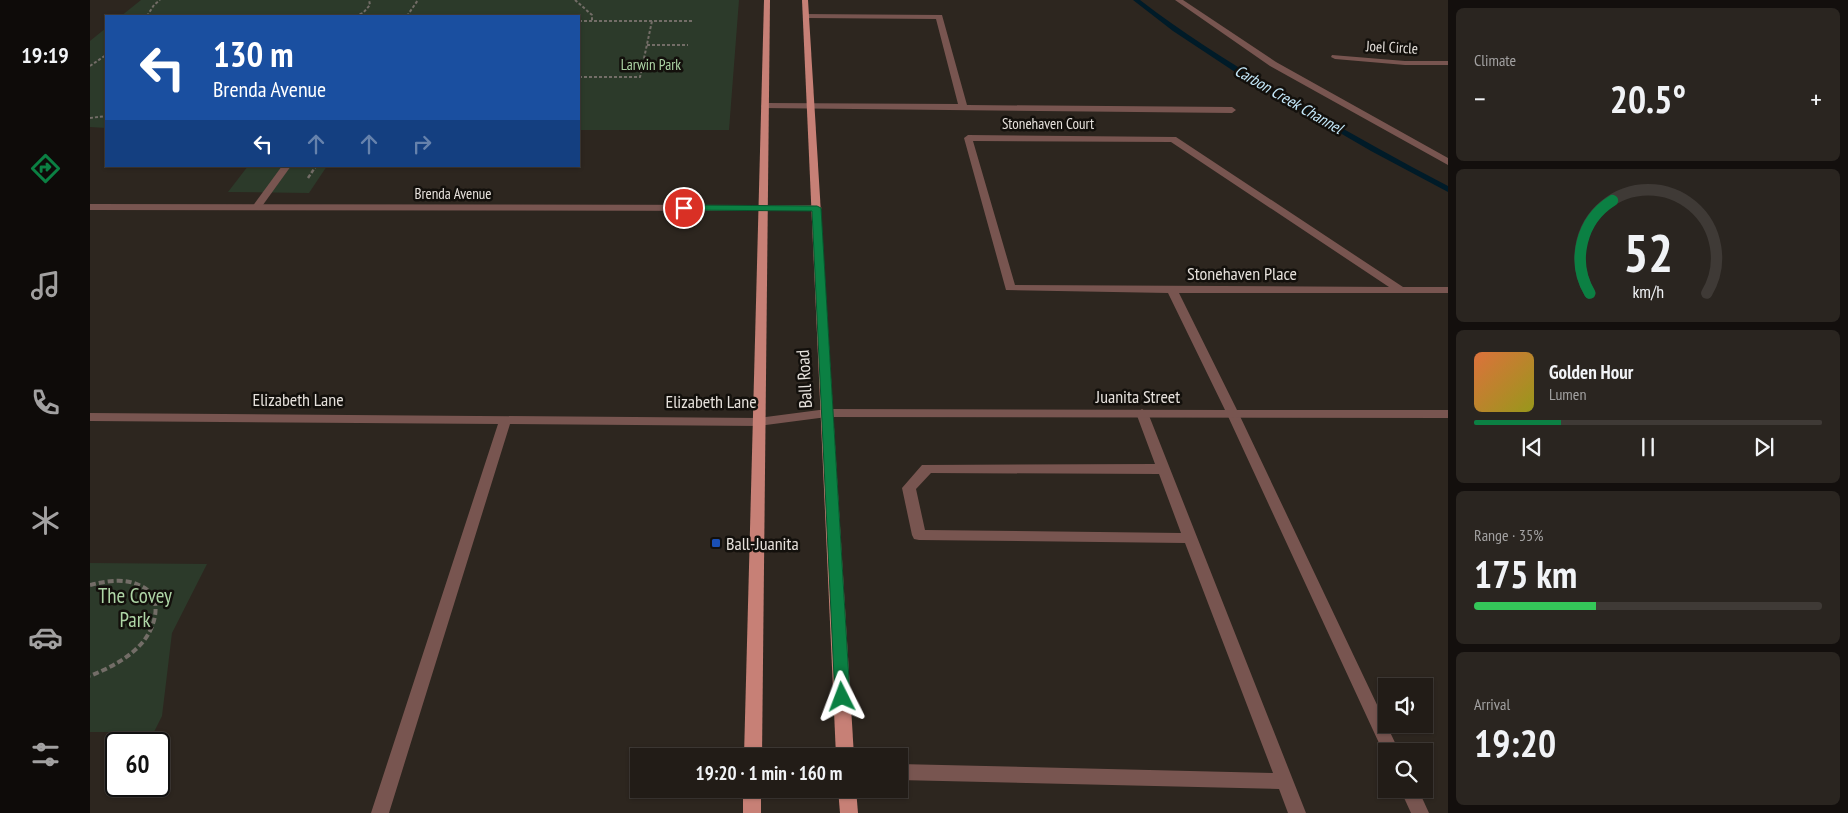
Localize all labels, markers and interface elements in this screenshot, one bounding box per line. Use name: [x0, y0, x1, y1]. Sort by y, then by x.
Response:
text: 130 m: [213, 31, 294, 77]
icon: left: [130, 35, 195, 100]
street label: Joel Circle: [1364, 36, 1419, 58]
text: 19:19: [21, 41, 69, 69]
text: Climate: [1474, 50, 1516, 70]
park label: Larwin Park: [621, 55, 681, 74]
water label: Carbon Creek Channel: [1232, 60, 1348, 139]
text: 20.5°: [1610, 74, 1686, 123]
text: Brenda Avenue: [213, 75, 326, 103]
text: −: [1474, 80, 1486, 117]
text: +: [1810, 80, 1822, 117]
street label: Stonehaven Court: [1002, 114, 1094, 133]
icon: left: [249, 130, 277, 158]
icon: ahead: [302, 130, 330, 158]
icon: ahead: [355, 130, 383, 158]
icon: right: [408, 130, 436, 158]
icon: directions: [28, 151, 63, 186]
street label: Brenda Avenue: [414, 184, 492, 203]
pin: [663, 187, 705, 229]
icon: arrive: [670, 194, 698, 222]
text: 52: [1623, 219, 1673, 286]
street label: Stonehaven Place: [1187, 262, 1297, 285]
icon: music: [28, 268, 63, 303]
text: km/h: [1632, 280, 1664, 303]
street label: Ball Road: [791, 349, 817, 409]
text: Golden Hour: [1549, 360, 1633, 384]
text: Lumen: [1549, 384, 1586, 404]
icon: phone: [28, 385, 63, 420]
street label: Juanita Street: [1095, 385, 1180, 408]
street label: Elizabeth Lane: [252, 388, 344, 411]
street label: Elizabeth Lane: [665, 390, 757, 413]
icon: previous: [1518, 433, 1546, 461]
icon: pause: [1634, 433, 1662, 461]
icon: next: [1750, 433, 1778, 461]
icon: climate: [28, 503, 63, 538]
text: Range · 35%: [1474, 525, 1543, 545]
place label: Ball-Juanita: [726, 532, 799, 555]
marker: Ball-Juanita: [710, 537, 722, 549]
text: 175 km: [1474, 549, 1577, 598]
park label: The Covey Park: [98, 582, 172, 633]
icon: car: [28, 620, 63, 655]
position arrow: [815, 670, 867, 722]
map controls: [1378, 678, 1433, 798]
button: sound: [1378, 678, 1433, 733]
text: Arrival: [1474, 694, 1510, 714]
text: 19:20: [1474, 718, 1556, 767]
speed limit sign: 60: [105, 732, 170, 797]
icon: filters: [28, 737, 63, 772]
button: search: [1378, 743, 1433, 798]
text: 19:20 · 1 min · 160 m: [696, 761, 842, 785]

